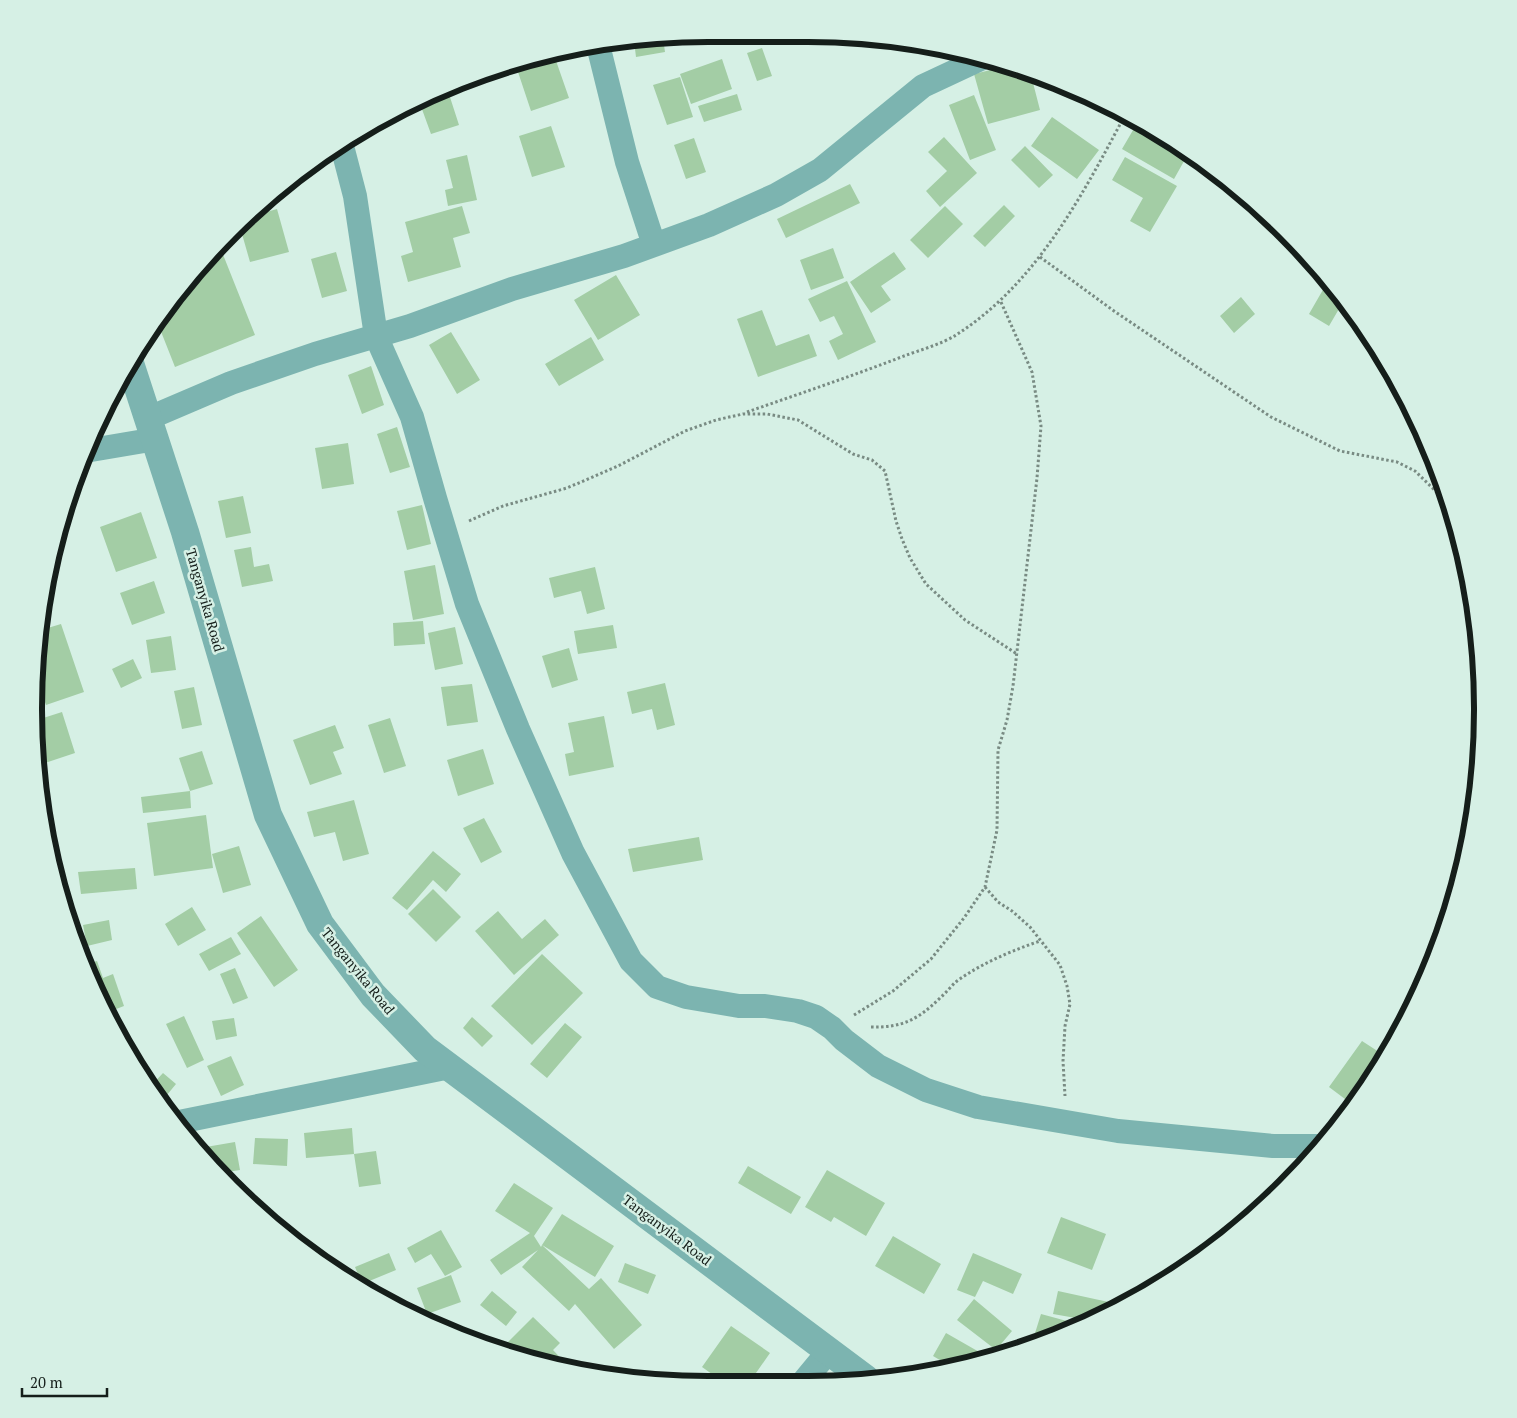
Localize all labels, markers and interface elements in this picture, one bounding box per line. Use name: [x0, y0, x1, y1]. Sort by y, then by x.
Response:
street label: Tanganyika Road: [182, 546, 229, 654]
street label: Tanganyika Road: [317, 923, 399, 1018]
street label: Tanganyika Road: [619, 1190, 716, 1269]
scale bar: [22, 1366, 108, 1398]
text: 20 m: [30, 1372, 63, 1392]

